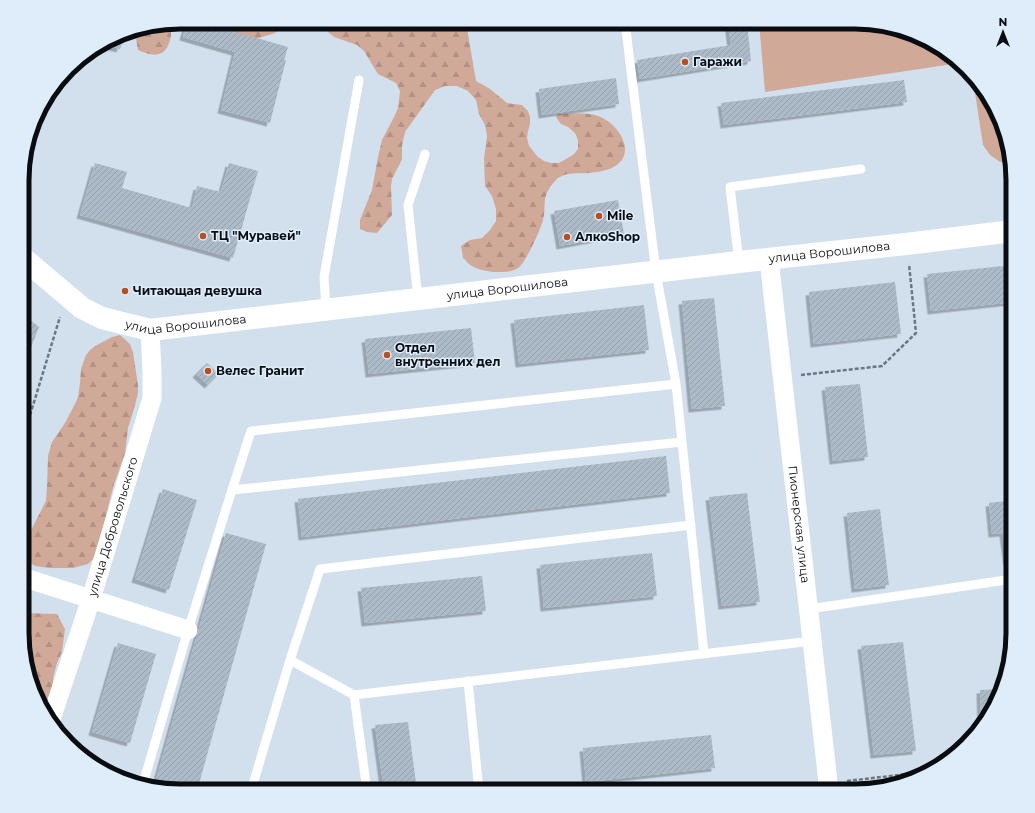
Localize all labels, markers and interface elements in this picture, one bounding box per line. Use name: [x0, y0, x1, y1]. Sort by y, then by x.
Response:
north arrow: [983, 12, 1023, 52]
text: N: [999, 15, 1007, 29]
place label: Гаражи: [693, 54, 742, 69]
marker: Гаражи: [680, 57, 690, 67]
place label: Mile: [607, 208, 634, 223]
marker: Mile: [594, 211, 604, 221]
place label: ТЦ "Муравей": [211, 228, 301, 243]
place label: АлкоShop: [575, 229, 640, 244]
marker: ТЦ "Муравей": [198, 231, 208, 241]
marker: АлкоShop: [562, 232, 572, 242]
street label: улица Ворошилова: [767, 238, 891, 266]
street label: улица Ворошилова: [445, 274, 569, 303]
place label: Читающая девушка: [133, 283, 262, 298]
marker: Читающая девушка: [120, 286, 130, 296]
street label: улица Ворошилова: [123, 311, 247, 337]
place label: Отдел внутренних дел: [395, 340, 500, 369]
marker: Отдел внутренних дел: [382, 350, 392, 360]
place label: Велес Гранит: [216, 363, 305, 378]
marker: Велес Гранит: [203, 366, 213, 376]
street label: улица Добровольского: [84, 455, 141, 599]
street label: Пионерская улица: [785, 465, 813, 584]

